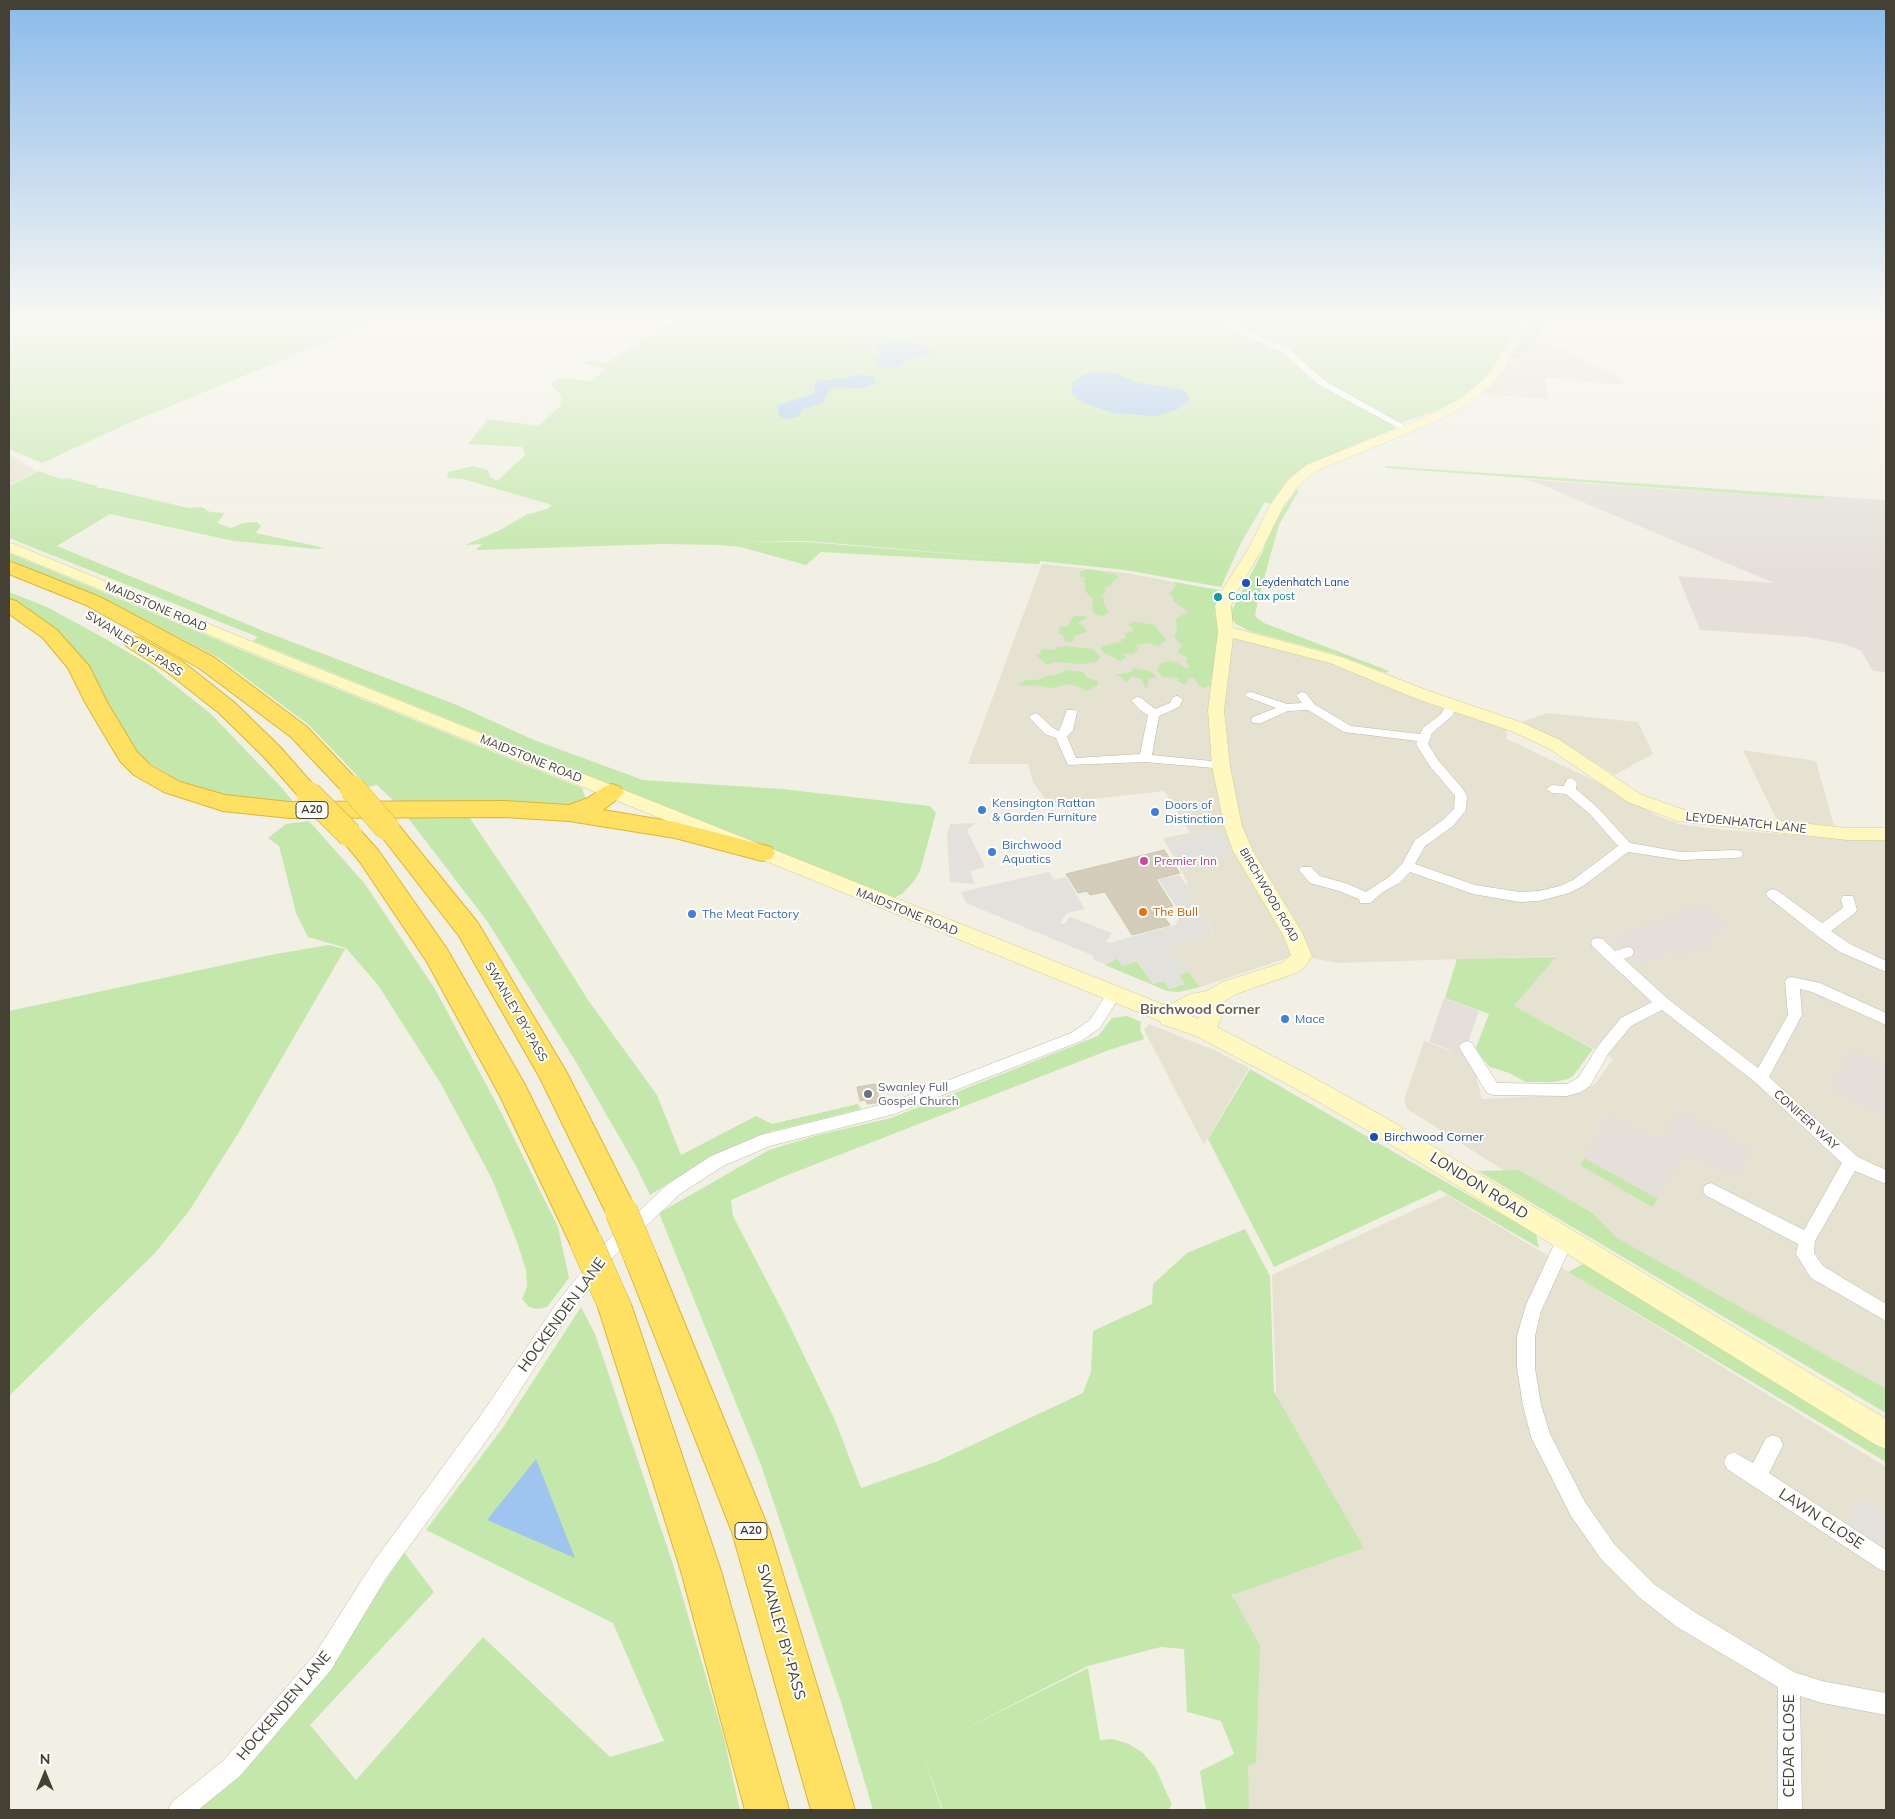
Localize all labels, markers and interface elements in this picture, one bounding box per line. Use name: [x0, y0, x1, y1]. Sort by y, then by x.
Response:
place label: Leydenhatch Lane: [1256, 576, 1349, 590]
marker: Leydenhatch Lane: [1240, 577, 1252, 589]
street label: MAIDSTONE ROAD: [103, 579, 209, 635]
place label: Coal tax post: [1228, 590, 1295, 604]
marker: Coal tax post: [1212, 591, 1224, 603]
street label: SWANLEY BY-PASS: [83, 608, 185, 680]
street label: MAIDSTONE ROAD: [478, 732, 584, 786]
place label: Kensington Rattan & Garden Furniture: [992, 796, 1097, 824]
place label: Doors of Distinction: [1165, 798, 1224, 826]
road number: A20: [296, 802, 328, 818]
marker: Kensington Rattan & Garden Furniture: [976, 804, 988, 816]
marker: Doors of Distinction: [1149, 806, 1161, 818]
street label: LEYDENHATCH LANE: [1685, 809, 1807, 837]
place label: Birchwood Aquatics: [1002, 838, 1061, 866]
marker: Birchwood Aquatics: [986, 846, 998, 858]
street label: BIRCHWOOD ROAD: [1237, 846, 1301, 944]
place label: Premier Inn: [1154, 854, 1217, 868]
marker: Premier Inn: [1138, 855, 1150, 867]
street label: MAIDSTONE ROAD: [854, 885, 960, 939]
place label: The Bull: [1153, 905, 1198, 919]
marker: The Bull: [1137, 906, 1149, 918]
place label: The Meat Factory: [702, 907, 799, 921]
marker: The Meat Factory: [686, 908, 698, 920]
street label: SWANLEY BY-PASS: [482, 960, 550, 1064]
district label: Birchwood Corner: [1140, 1002, 1260, 1018]
place label: Mace: [1295, 1012, 1325, 1026]
marker: Mace: [1279, 1013, 1291, 1025]
place label: Swanley Full Gospel Church: [878, 1080, 959, 1108]
street label: CONIFER WAY: [1771, 1087, 1841, 1153]
marker: Swanley Full Gospel Church: [862, 1088, 874, 1100]
place label: Birchwood Corner: [1384, 1130, 1483, 1144]
marker: Birchwood Corner: [1368, 1131, 1380, 1143]
street label: LONDON ROAD: [1427, 1149, 1531, 1223]
street label: HOCKENDEN LANE: [514, 1254, 610, 1376]
street label: LAWN CLOSE: [1775, 1485, 1867, 1553]
road number: A20: [735, 1522, 767, 1540]
street label: SWANLEY BY-PASS: [753, 1562, 809, 1702]
street label: HOCKENDEN LANE: [233, 1648, 335, 1764]
street label: CEDAR CLOSE: [1780, 1694, 1798, 1798]
north arrow: [20, 1749, 70, 1799]
text: N: [40, 1750, 50, 1768]

